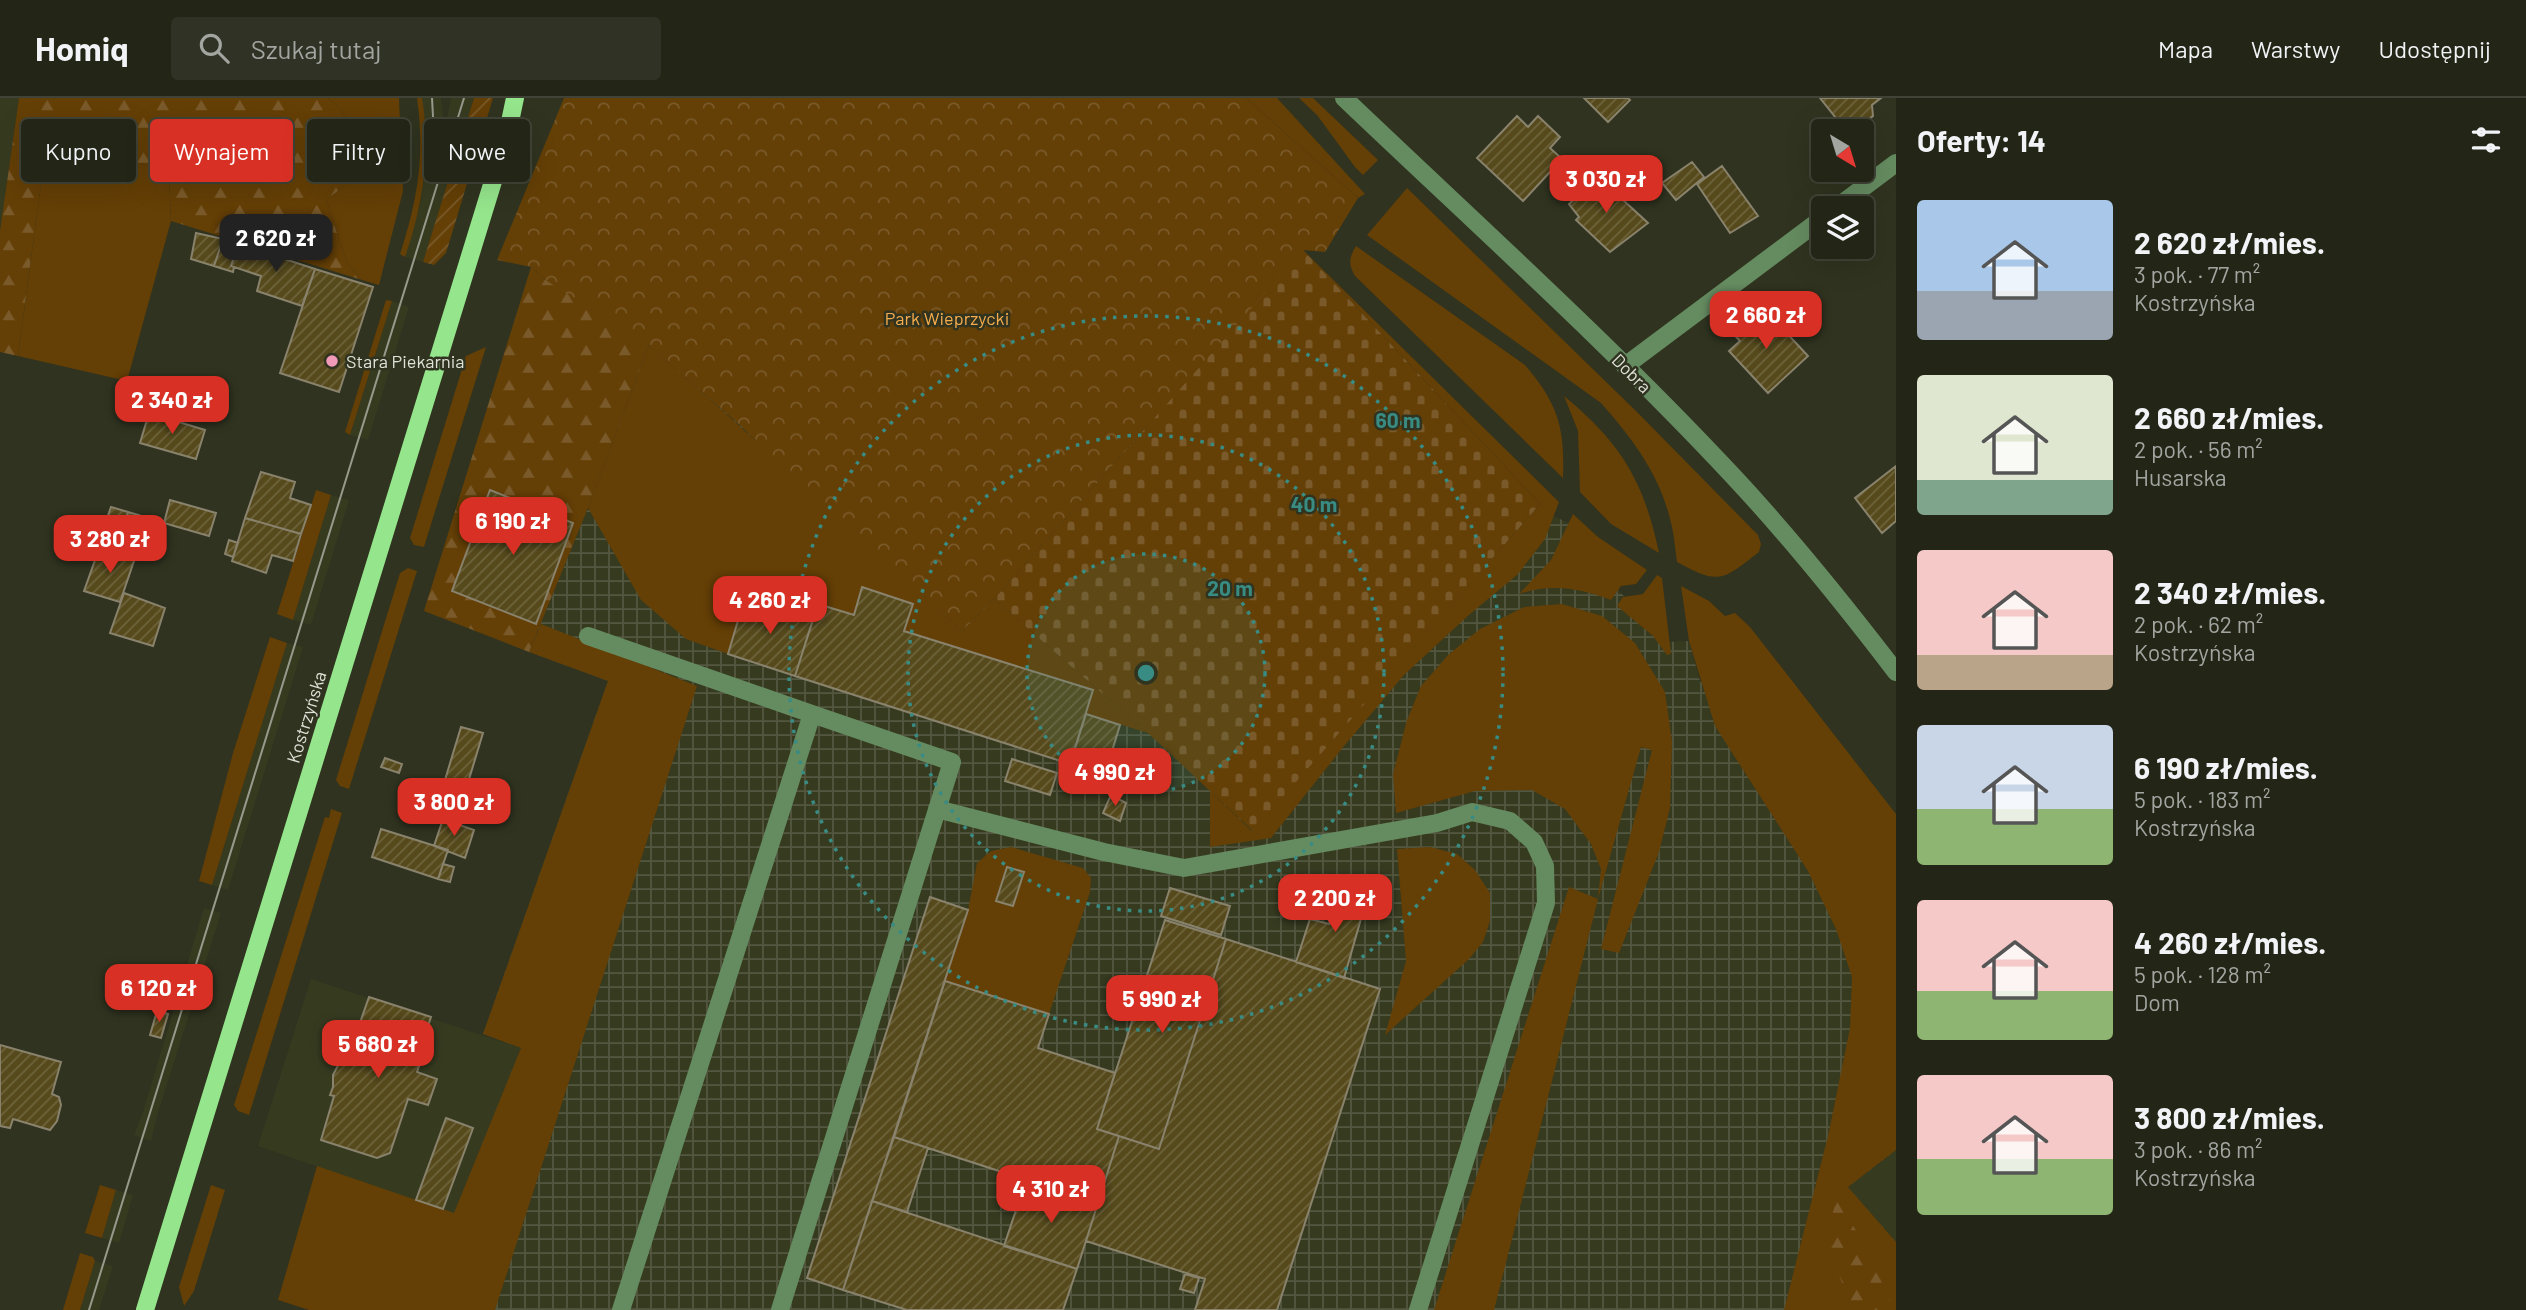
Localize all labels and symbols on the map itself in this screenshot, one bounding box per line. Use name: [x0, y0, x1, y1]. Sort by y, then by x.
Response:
north arrow: [1811, 119, 1874, 182]
pin: 3 030 zł: [1534, 156, 1678, 215]
pin: 2 620 zł: [204, 214, 348, 274]
pin: 2 660 zł: [1694, 292, 1838, 351]
park label: Park Wieprzycki: [885, 307, 1009, 329]
street label: Dobra: [1608, 349, 1656, 397]
place label: Stara Piekarnia: [346, 350, 465, 372]
marker: Stara Piekarnia: [324, 353, 340, 369]
pin: 2 340 zł: [100, 376, 244, 436]
text: 60 m: [1376, 407, 1420, 432]
text: 40 m: [1291, 491, 1337, 516]
pin: 6 190 zł: [441, 498, 585, 557]
pin: 3 280 zł: [38, 516, 182, 575]
text: 20 m: [1207, 575, 1253, 600]
pin: 4 260 zł: [698, 576, 842, 636]
centre of rings: [1134, 661, 1158, 685]
street label: Kostrzyńska: [282, 668, 330, 766]
pin: 4 990 zł: [1043, 748, 1187, 808]
pin: 3 800 zł: [382, 778, 526, 838]
pin: 2 200 zł: [1263, 874, 1407, 934]
pin: 6 120 zł: [87, 964, 231, 1024]
pin: 5 990 zł: [1090, 976, 1234, 1035]
pin: 5 680 zł: [306, 1020, 450, 1080]
pin: 4 310 zł: [979, 1166, 1123, 1225]

